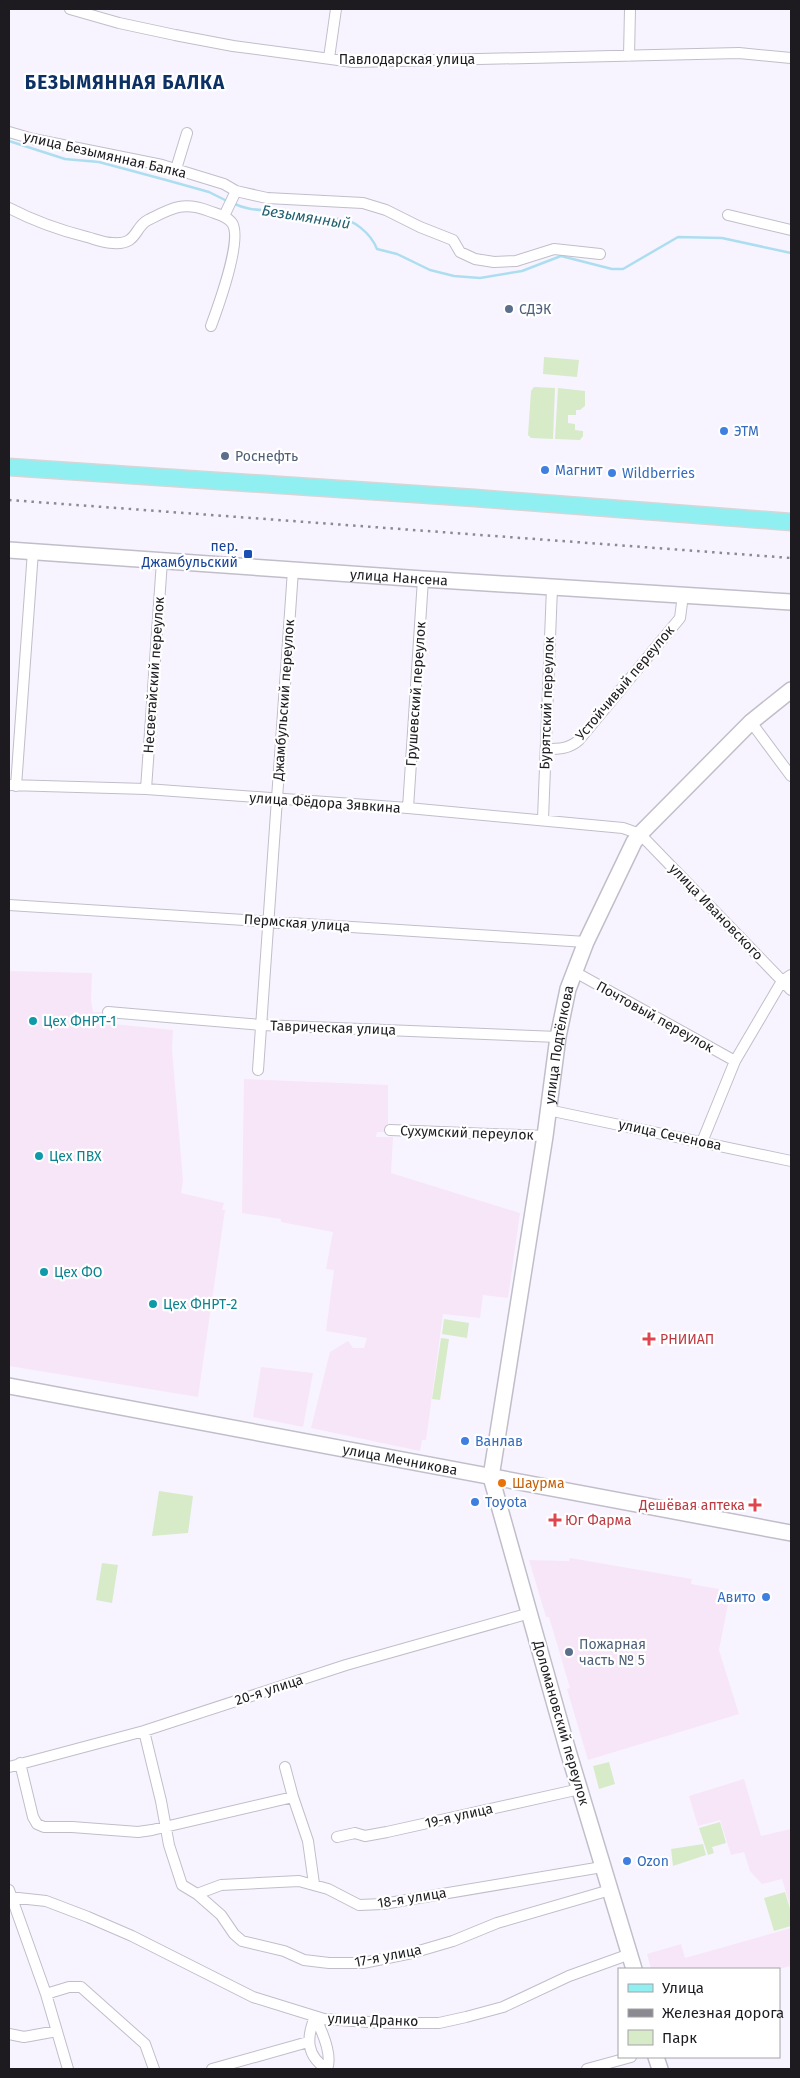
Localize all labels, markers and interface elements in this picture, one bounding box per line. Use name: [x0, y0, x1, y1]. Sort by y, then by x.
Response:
street label: Павлодарская улица: [339, 51, 475, 68]
district label: БЕЗЫМЯННАЯ БАЛКА: [25, 71, 225, 94]
street label: улица Безымянная Балка: [22, 128, 188, 182]
water label: Безымянный: [260, 201, 352, 233]
place label: СДЭК: [519, 301, 552, 318]
marker: СДЭК: [503, 303, 515, 315]
place label: ЭТМ: [734, 423, 759, 440]
marker: ЭТМ: [718, 425, 730, 437]
place label: Роснефть: [235, 448, 298, 465]
marker: Роснефть: [219, 450, 231, 462]
place label: Магнит: [555, 462, 603, 479]
marker: Магнит: [539, 464, 551, 476]
place label: Wildberries: [622, 465, 695, 482]
marker: Wildberries: [606, 467, 618, 479]
place label: пер. Джамбульский: [141, 538, 238, 571]
marker: пер. Джамбульский: [242, 548, 254, 560]
street label: улица Нансена: [349, 565, 449, 589]
street label: Несветайский переулок: [140, 595, 168, 754]
street label: Джамбульский переулок: [270, 618, 298, 782]
street label: Грушевский переулок: [402, 620, 430, 767]
street label: Устойчивый переулок: [572, 622, 678, 744]
street label: Бурятский переулок: [536, 635, 558, 770]
street label: улица Фёдора Зявкина: [249, 789, 401, 817]
street label: улица Ивановского: [665, 860, 767, 964]
street label: Пермская улица: [243, 911, 351, 935]
street label: Почтовый переулок: [593, 978, 717, 1057]
street label: улица Подтёлкова: [541, 984, 577, 1105]
place label: Цех ФНРТ-1: [43, 1013, 116, 1030]
marker: Цех ФНРТ-1: [27, 1015, 39, 1027]
street label: Таврическая улица: [270, 1017, 396, 1039]
street label: улица Сеченова: [617, 1116, 723, 1154]
street label: Сухумский переулок: [400, 1122, 535, 1144]
place label: Цех ПВХ: [49, 1148, 102, 1165]
marker: Цех ПВХ: [33, 1150, 45, 1162]
place label: Цех ФО: [54, 1264, 102, 1281]
marker: Цех ФО: [38, 1266, 50, 1278]
place label: Цех ФНРТ-2: [163, 1296, 237, 1313]
marker: Цех ФНРТ-2: [147, 1298, 159, 1310]
place label: РНИИАП: [660, 1331, 714, 1348]
marker: РНИИАП: [642, 1332, 656, 1346]
place label: Ванлав: [475, 1433, 523, 1450]
marker: Ванлав: [459, 1435, 471, 1447]
street label: улица Мечникова: [341, 1440, 459, 1479]
place label: Шаурма: [512, 1475, 565, 1492]
marker: Шаурма: [496, 1477, 508, 1489]
place label: Toyota: [485, 1494, 527, 1511]
marker: Toyota: [469, 1496, 481, 1508]
place label: Дешёвая аптека: [638, 1497, 745, 1514]
marker: Дешёвая аптека: [749, 1499, 761, 1511]
place label: Юг Фарма: [565, 1512, 632, 1529]
marker: Юг Фарма: [549, 1514, 561, 1526]
place label: Авито: [718, 1589, 756, 1606]
marker: Авито: [760, 1591, 772, 1603]
place label: Пожарная часть № 5: [579, 1636, 646, 1669]
street label: Доломановский переулок: [529, 1638, 593, 1808]
marker: Пожарная часть № 5: [563, 1646, 575, 1658]
street label: 20-я улица: [233, 1671, 305, 1709]
street label: 19-я улица: [423, 1800, 495, 1832]
place label: Ozon: [637, 1853, 669, 1870]
marker: Ozon: [621, 1855, 633, 1867]
street label: 18-я улица: [376, 1884, 448, 1912]
street label: 17-я улица: [353, 1941, 423, 1971]
legend: [618, 1968, 780, 2058]
text: Улица: [662, 1979, 704, 1997]
text: Железная дорога: [662, 2004, 784, 2022]
street label: улица Дранко: [327, 2010, 419, 2030]
text: Парк: [662, 2029, 697, 2047]

